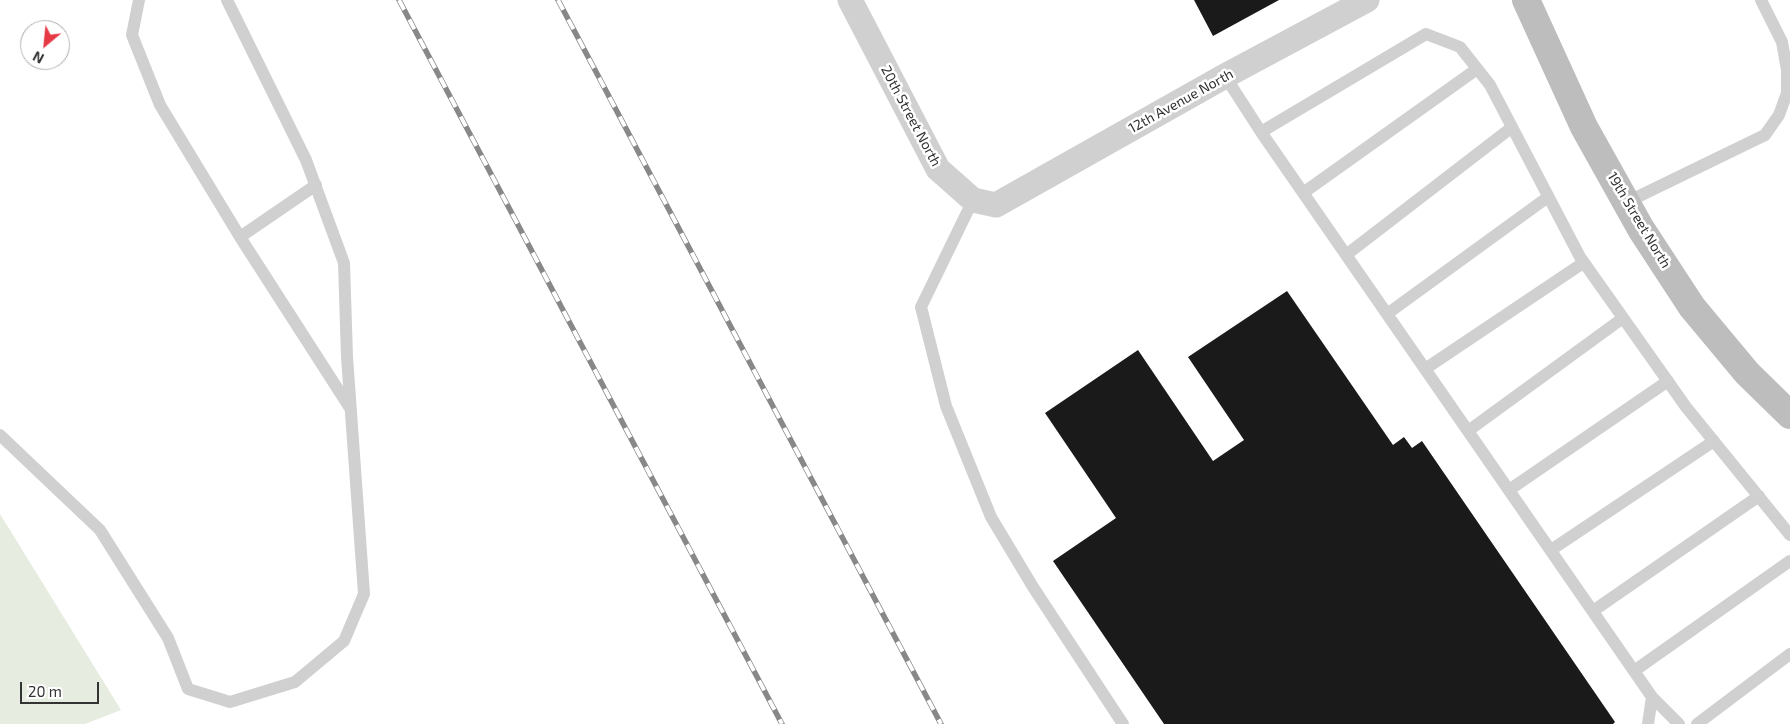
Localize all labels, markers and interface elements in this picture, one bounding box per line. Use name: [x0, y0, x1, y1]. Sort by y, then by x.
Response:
north arrow: [20, 20, 70, 70]
text: N: [30, 48, 47, 68]
street label: 20th Street North: [877, 63, 945, 169]
street label: 12th Avenue North: [1126, 65, 1236, 137]
street label: 19th Street North: [1604, 169, 1674, 271]
scale bar: [22, 672, 101, 704]
text: 20 m: [28, 682, 62, 700]

